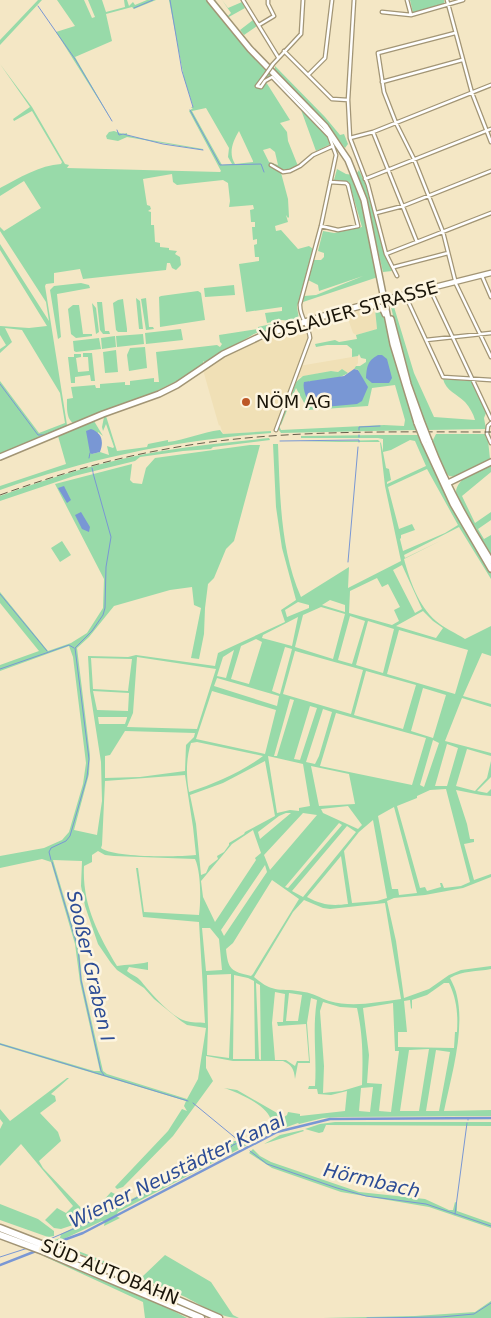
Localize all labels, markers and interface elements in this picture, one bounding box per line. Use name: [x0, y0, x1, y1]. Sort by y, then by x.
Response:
street label: VÖSLAUER STRASSE: [258, 276, 440, 347]
place label: NÖM AG: [256, 391, 331, 412]
marker: NÖM AG: [240, 396, 252, 408]
water label: Sooßer Graben I: [63, 888, 119, 1044]
water label: Wiener Neustädter Kanal: [65, 1108, 289, 1232]
water label: Hörmbach: [322, 1158, 422, 1202]
street label: SÜD AUTOBAHN: [38, 1234, 182, 1309]

